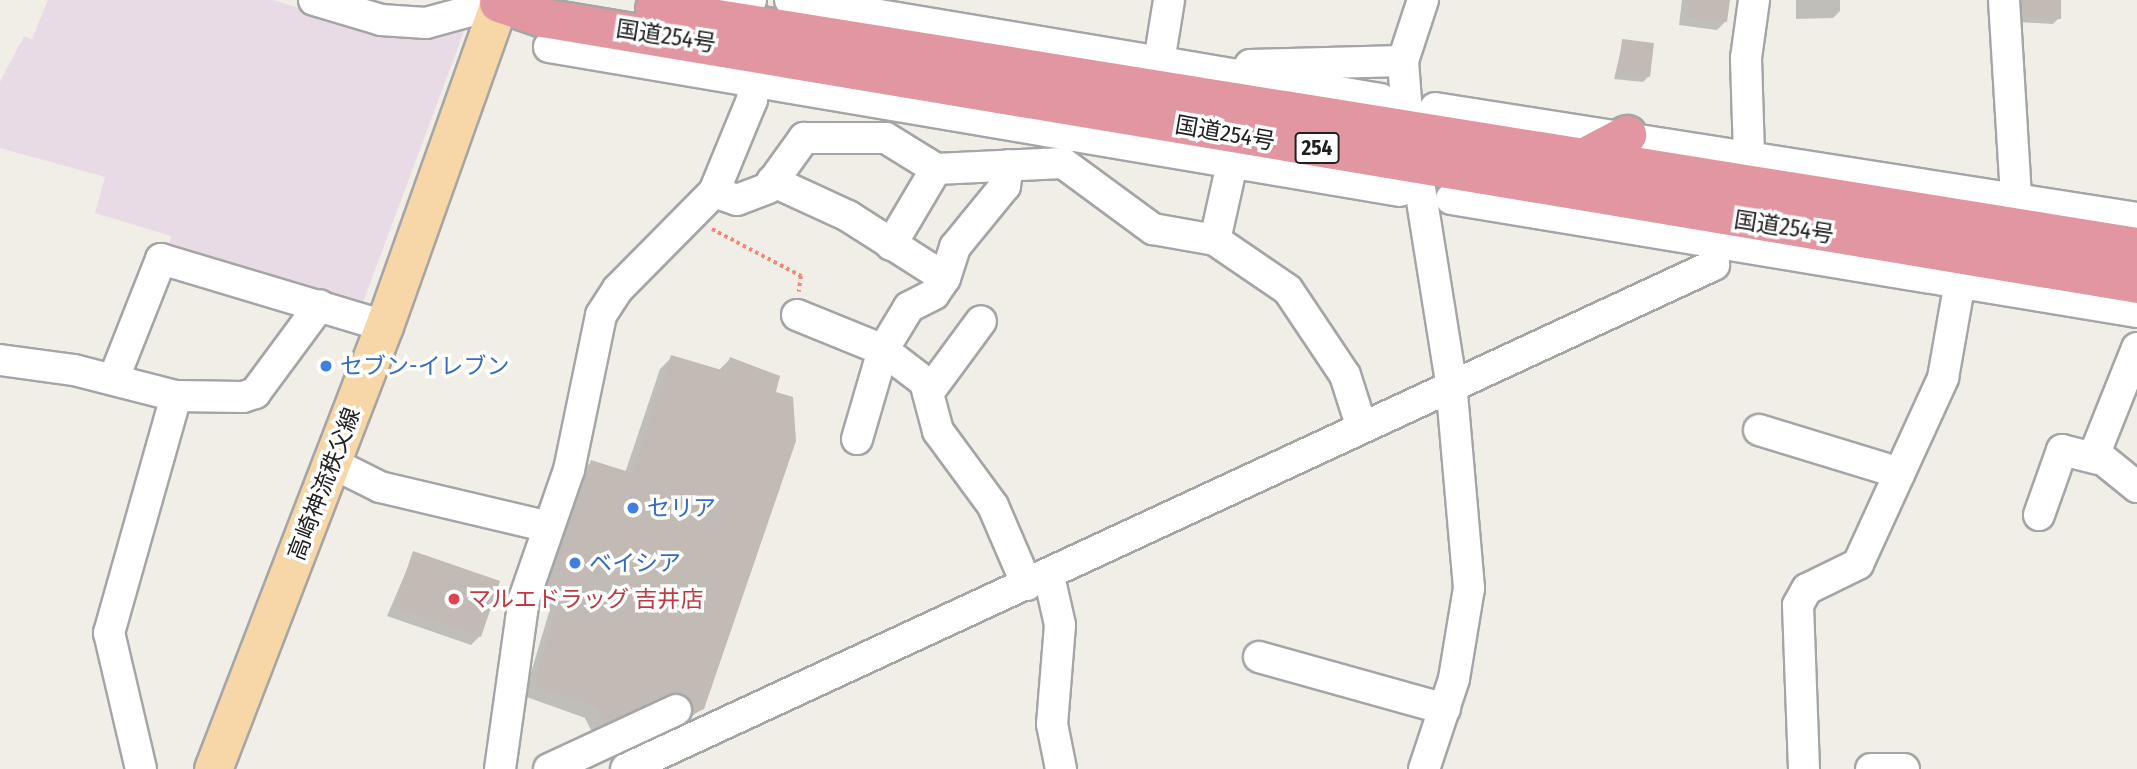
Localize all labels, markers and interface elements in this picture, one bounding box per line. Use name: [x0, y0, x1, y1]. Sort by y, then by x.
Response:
street label: 国道254号: [614, 14, 718, 58]
street label: 国道254号: [1173, 111, 1277, 155]
road number: 254: [1294, 130, 1340, 166]
street label: 国道254号: [1732, 205, 1836, 249]
place label: セブン-イレブン: [340, 352, 509, 380]
marker: セブン-イレブン: [318, 358, 334, 374]
street label: 高崎神流秩父線: [282, 404, 366, 564]
place label: セリア: [647, 494, 716, 522]
marker: セリア: [625, 500, 641, 516]
place label: ベイシア: [589, 549, 681, 577]
marker: ベイシア: [567, 555, 583, 571]
place label: マルエドラッグ 吉井店: [468, 585, 703, 613]
marker: マルエドラッグ 吉井店: [446, 591, 462, 607]

